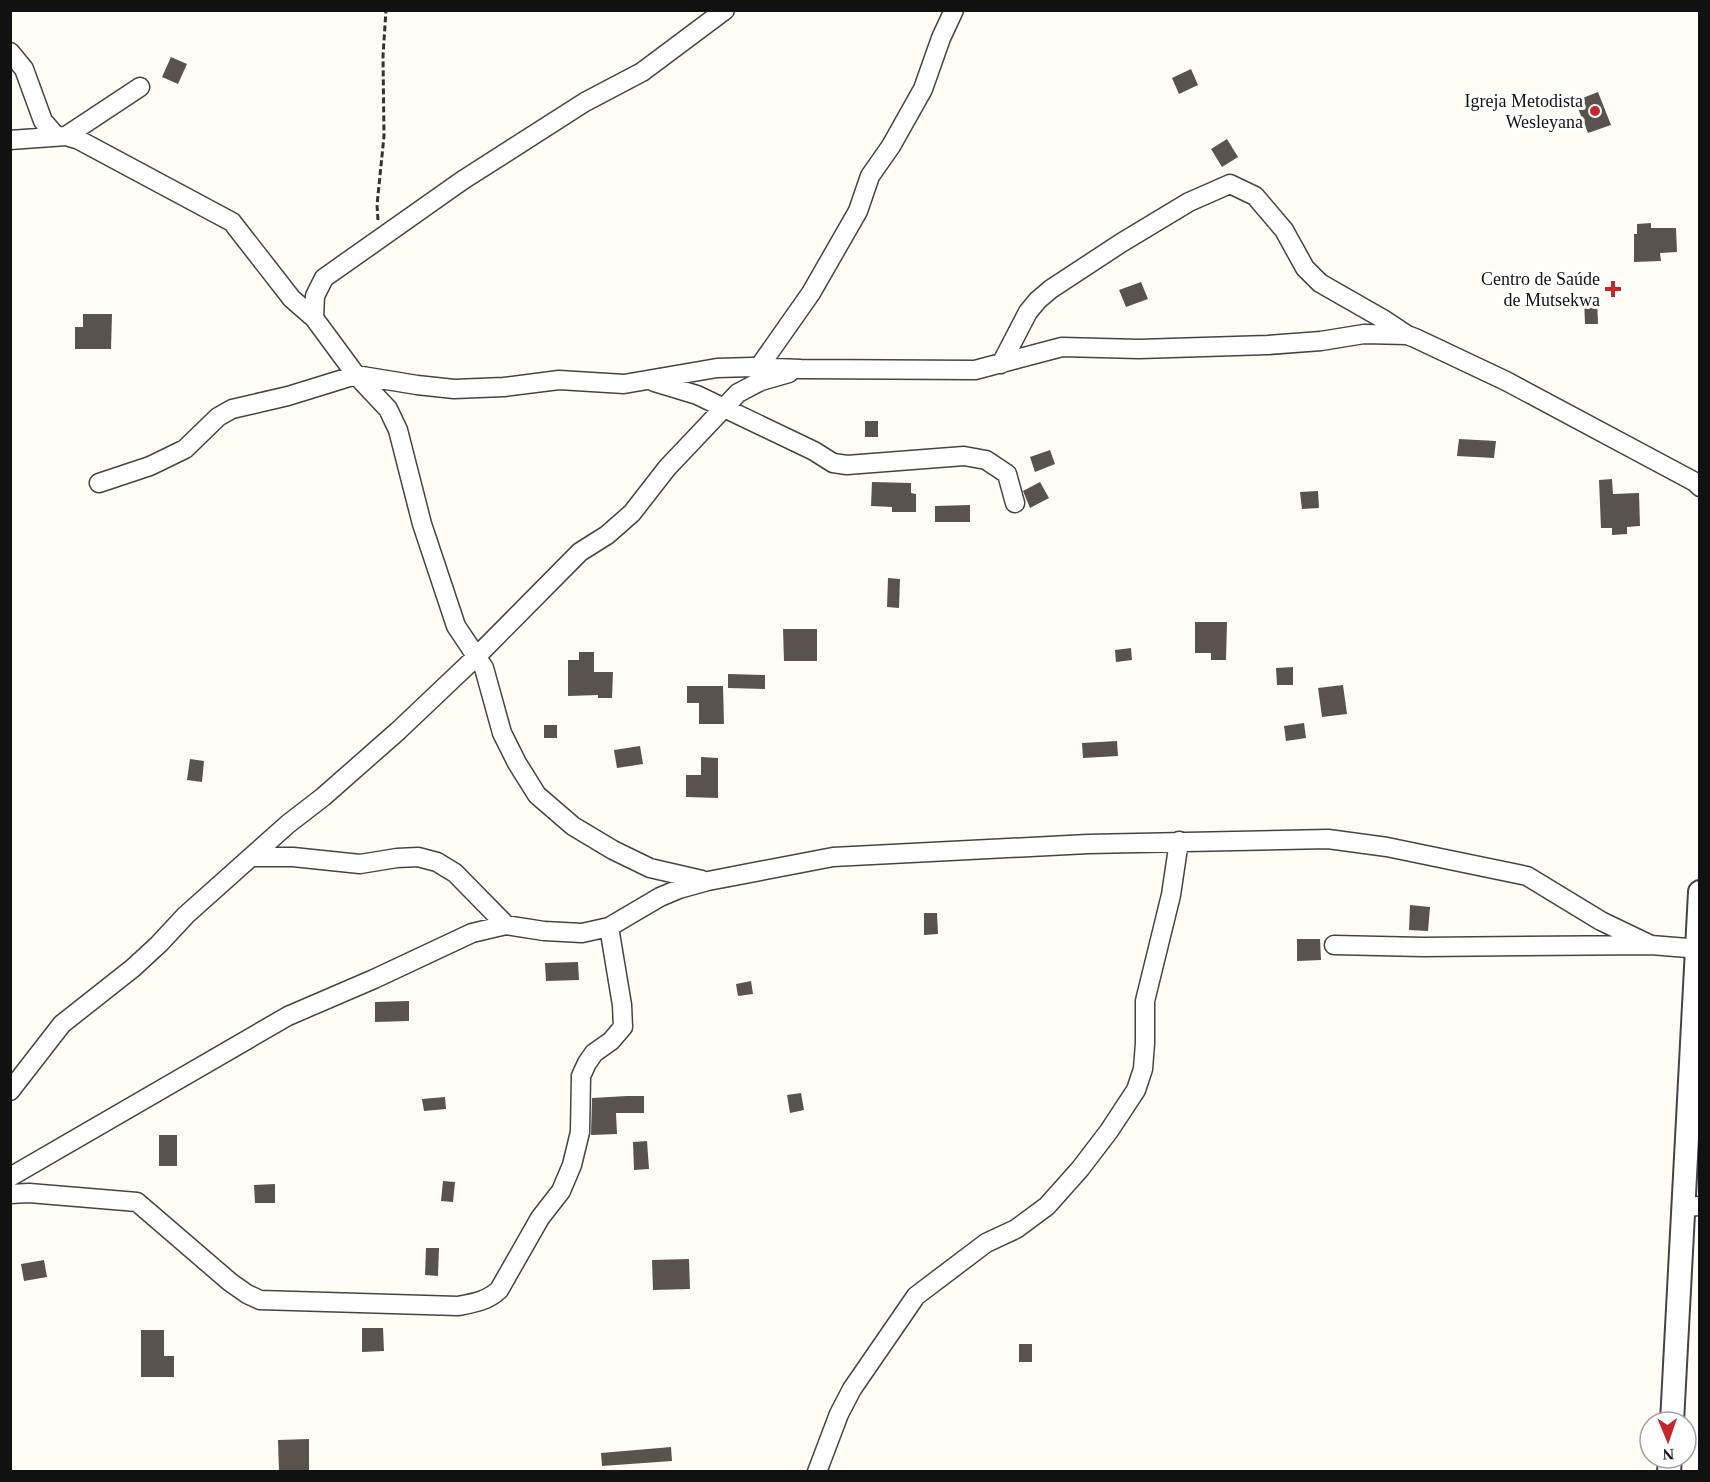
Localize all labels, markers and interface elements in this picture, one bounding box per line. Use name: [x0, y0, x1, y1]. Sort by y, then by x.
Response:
place label: Igreja Metodista Wesleyana: [1465, 91, 1583, 132]
marker: Igreja Metodista Wesleyana: [1588, 104, 1602, 118]
place label: Centro de Saúde de Mutsekwa: [1481, 269, 1600, 310]
marker: Centro de Saúde de Mutsekwa: [1604, 280, 1622, 298]
north arrow: [1638, 1410, 1698, 1470]
text: N: [1662, 1446, 1675, 1463]

